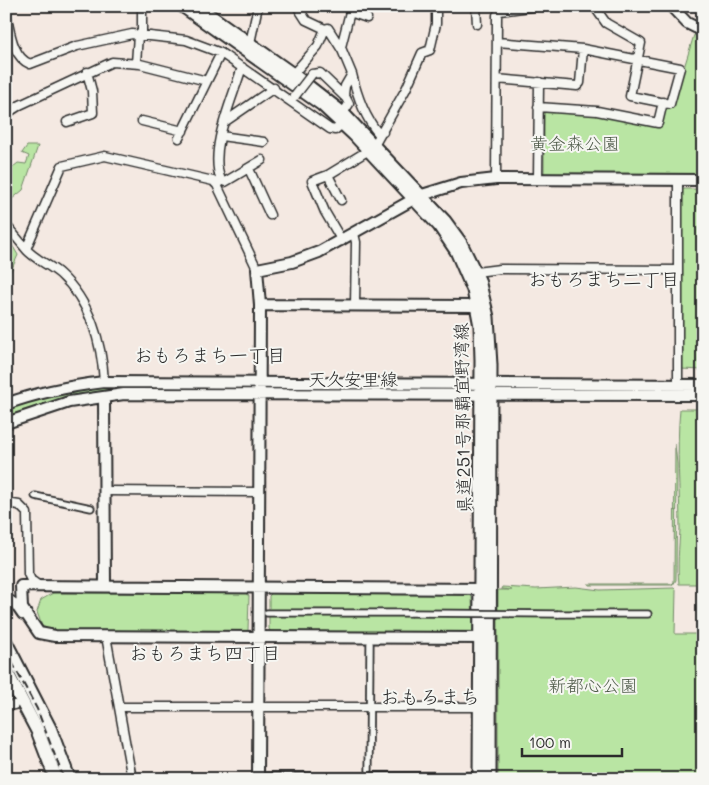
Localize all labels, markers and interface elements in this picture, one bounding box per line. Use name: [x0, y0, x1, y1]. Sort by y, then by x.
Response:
park label: 黄金森公園: [530, 131, 620, 155]
district label: おもろまち二丁目: [528, 266, 680, 291]
street label: 県道251号那覇宜野湾線: [448, 323, 476, 513]
district label: おもろまち一丁目: [134, 342, 286, 367]
street label: 天久安里線: [308, 367, 398, 391]
district label: おもろまち四丁目: [129, 640, 281, 665]
park label: 新都心公園: [548, 673, 638, 697]
district label: おもろまち: [380, 683, 480, 709]
scale bar: [522, 725, 622, 757]
text: 100 m: [529, 732, 571, 752]

